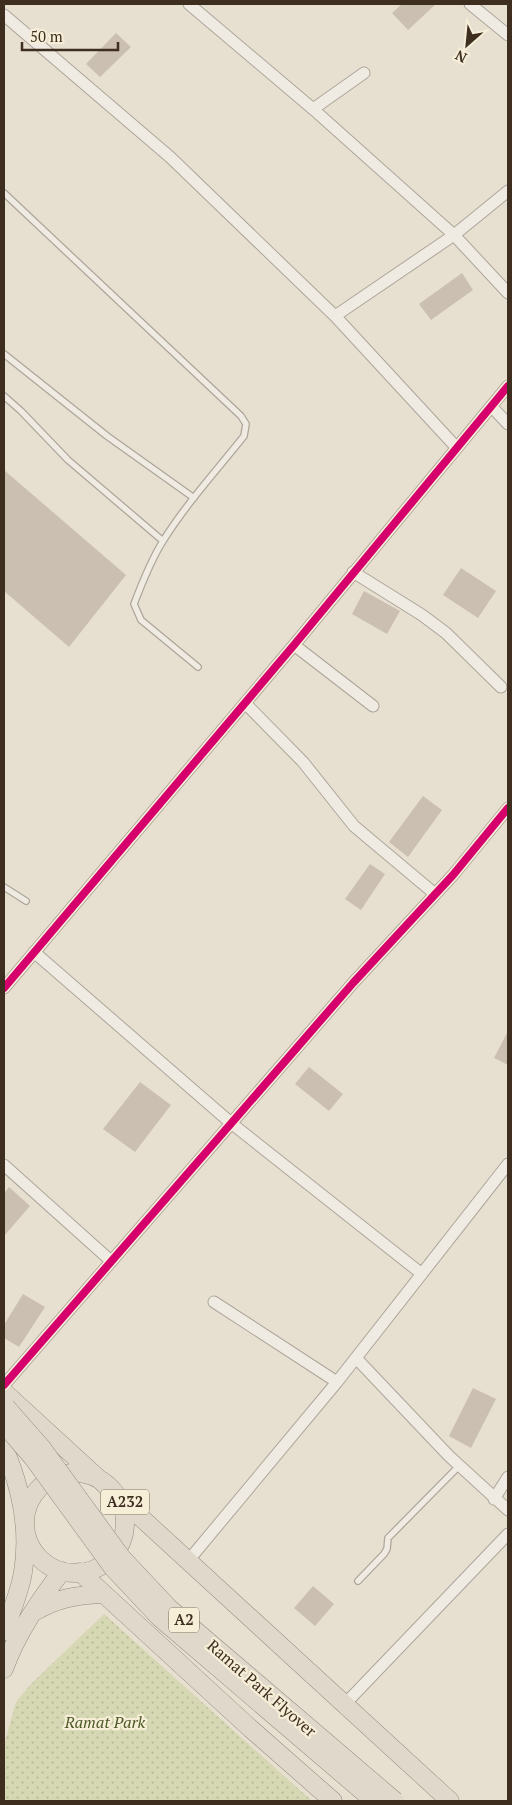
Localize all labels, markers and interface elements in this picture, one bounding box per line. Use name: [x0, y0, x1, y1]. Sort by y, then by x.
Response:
scale bar: [22, 20, 119, 52]
north arrow: [442, 20, 492, 70]
text: 50 m: [30, 26, 63, 46]
text: N: [451, 46, 470, 68]
road number: A232: [101, 1490, 149, 1514]
road number: A2: [169, 1608, 199, 1632]
street label: Ramat Park Flyover: [203, 1635, 322, 1742]
park label: Ramat Park: [64, 1711, 146, 1733]

